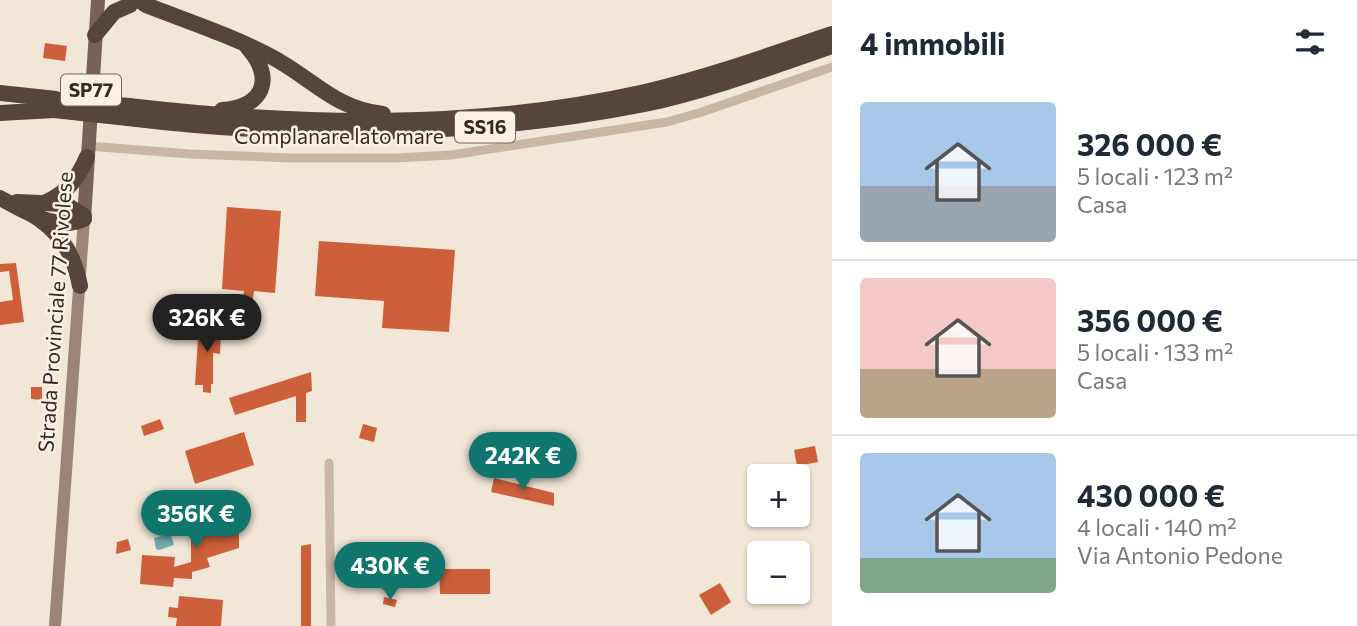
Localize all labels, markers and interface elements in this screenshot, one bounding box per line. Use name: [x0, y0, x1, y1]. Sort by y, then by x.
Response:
icon: filters: [1291, 23, 1329, 61]
text: 4 immobili: [860, 24, 1005, 61]
road number: SP77: [61, 74, 121, 106]
road number: SS16: [455, 111, 515, 142]
street label: Complanare lato mare: [234, 123, 444, 148]
text: 326 000 €: [1077, 125, 1222, 162]
icon: home: [916, 130, 1000, 214]
text: 5 locali · 123 m²: [1077, 162, 1233, 190]
street label: Strada Provinciale 77 Rivolese: [32, 171, 77, 453]
text: Casa: [1077, 190, 1127, 218]
pin: 326K €: [150, 294, 264, 354]
text: 356 000 €: [1077, 301, 1223, 338]
text: 326K €: [168, 303, 246, 331]
icon: home: [916, 306, 1000, 390]
text: 5 locali · 133 m²: [1077, 338, 1233, 366]
text: Casa: [1077, 366, 1127, 394]
pin: 242K €: [466, 433, 580, 492]
text: 242K €: [485, 441, 561, 469]
map controls: [747, 464, 810, 604]
button: +: [747, 464, 810, 527]
text: 430 000 €: [1077, 476, 1225, 513]
icon: home: [916, 481, 1000, 565]
pin: 356K €: [139, 490, 253, 550]
text: 356K €: [157, 499, 235, 527]
text: 4 locali · 140 m²: [1077, 513, 1237, 541]
button: −: [747, 541, 810, 604]
text: Via Antonio Pedone: [1077, 541, 1283, 569]
pin: 430K €: [333, 542, 447, 602]
text: 430K €: [350, 551, 430, 579]

